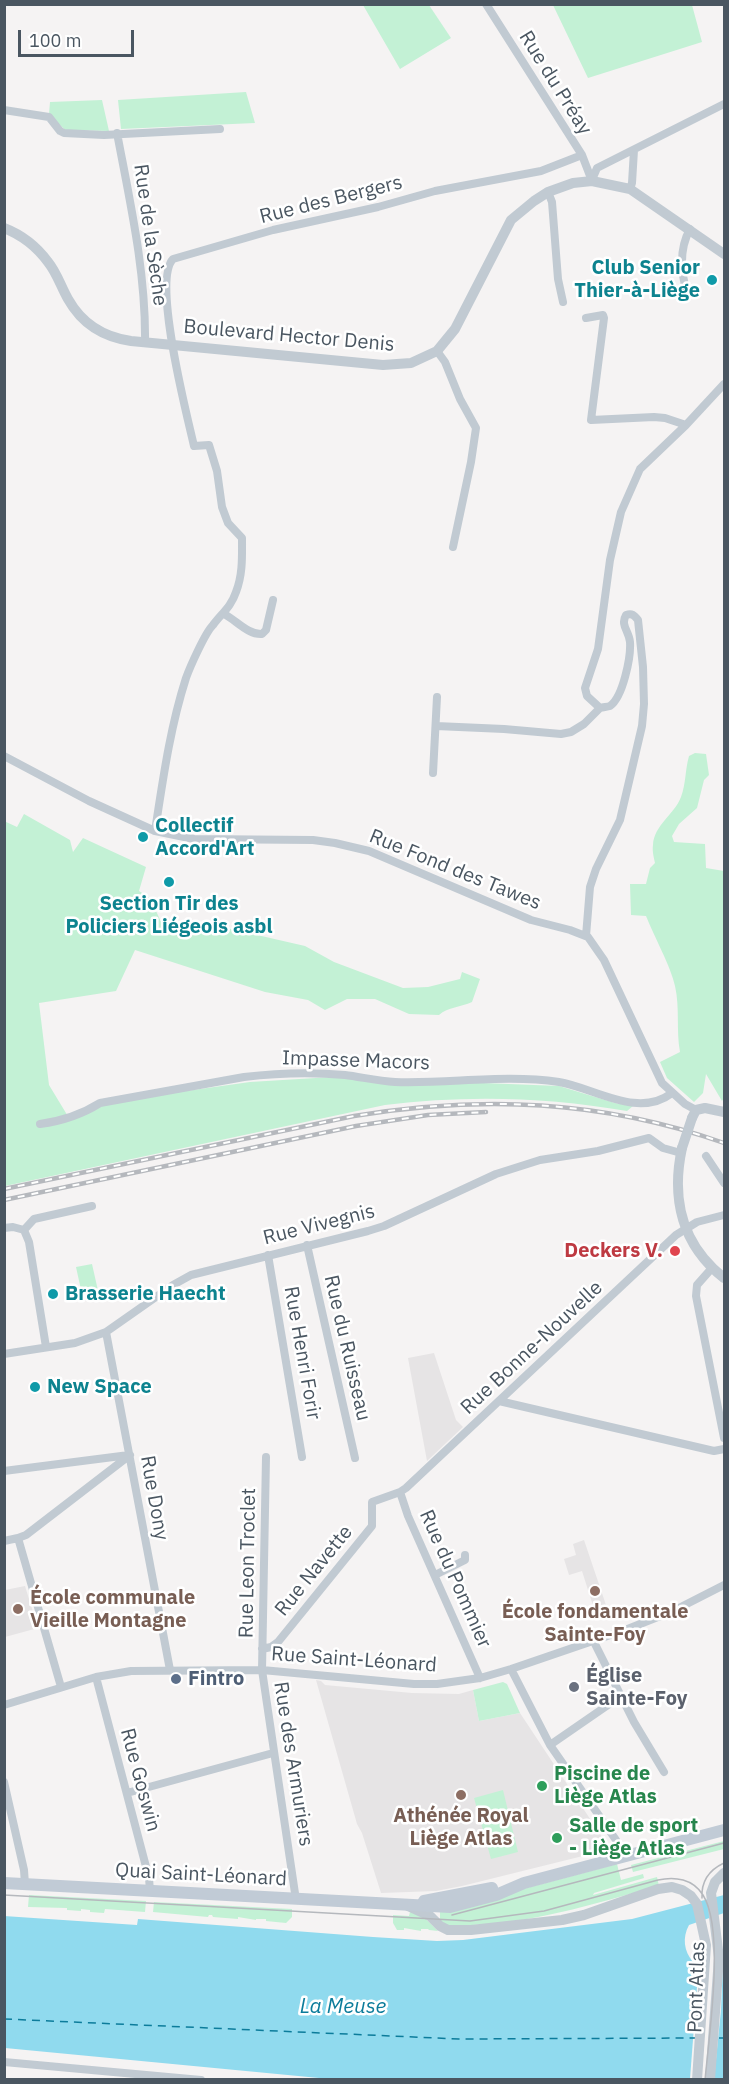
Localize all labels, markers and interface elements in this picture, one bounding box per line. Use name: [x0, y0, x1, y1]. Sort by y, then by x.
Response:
scale bar: [21, 18, 136, 56]
street label: Rue du Préay: [513, 27, 597, 139]
text: 100 m: [29, 29, 81, 52]
street label: Rue de la Sèche: [128, 163, 172, 307]
street label: Rue des Bergers: [257, 171, 405, 229]
place label: Club Senior Thier-à-Liège: [574, 256, 700, 303]
marker: Club Senior Thier-à-Liège: [705, 273, 719, 287]
street label: Boulevard Hector Denis: [183, 315, 395, 357]
place label: Collectif Accord'Art: [155, 814, 254, 861]
street label: Rue Fond des Tawes: [366, 825, 544, 915]
marker: Collectif Accord'Art: [136, 830, 150, 844]
marker: Section Tir des Policiers Liégeois asbl: [162, 875, 176, 889]
place label: Section Tir des Policiers Liégeois asbl: [65, 892, 273, 939]
street label: Impasse Macors: [282, 1046, 430, 1076]
street label: Rue Vivegnis: [261, 1200, 377, 1250]
place label: Deckers V.: [564, 1239, 663, 1263]
marker: Deckers V.: [668, 1244, 682, 1258]
street label: Rue du Ruisseau: [319, 1273, 375, 1423]
street label: Rue Bonne-Nouvelle: [456, 1276, 608, 1420]
place label: Brasserie Haecht: [65, 1282, 226, 1306]
street label: Rue Henri Forir: [278, 1284, 326, 1422]
marker: Brasserie Haecht: [46, 1287, 60, 1301]
place label: New Space: [47, 1375, 152, 1399]
marker: New Space: [28, 1380, 42, 1394]
street label: Rue Dony: [135, 1454, 173, 1542]
street label: Rue Leon Troclet: [235, 1488, 261, 1638]
street label: Rue du Pommier: [414, 1506, 496, 1652]
street label: Rue Navette: [270, 1521, 358, 1621]
marker: École fondamentale Sainte-Foy: [588, 1584, 602, 1598]
place label: École communale Vieille Montagne: [30, 1586, 195, 1633]
place label: École fondamentale Sainte-Foy: [502, 1600, 688, 1647]
marker: École communale Vieille Montagne: [11, 1602, 25, 1616]
street label: Rue Saint-Léonard: [270, 1642, 438, 1678]
place label: Église Sainte-Foy: [586, 1664, 687, 1711]
place label: Fintro: [188, 1667, 244, 1691]
marker: Fintro: [169, 1672, 183, 1686]
street label: Rue des Armuriers: [268, 1680, 318, 1848]
marker: Église Sainte-Foy: [567, 1680, 581, 1694]
street label: Rue Goswin: [115, 1726, 165, 1834]
place label: Piscine de Liège Atlas: [554, 1762, 657, 1809]
marker: Piscine de Liège Atlas: [535, 1779, 549, 1793]
marker: Athénée Royal Liège Atlas: [454, 1788, 468, 1802]
place label: Athénée Royal Liège Atlas: [393, 1804, 529, 1851]
place label: Salle de sport - Liège Atlas: [569, 1814, 698, 1861]
marker: Salle de sport - Liège Atlas: [550, 1831, 564, 1845]
street label: Quai Saint-Léonard: [114, 1859, 288, 1891]
street label: Pont Atlas: [683, 1941, 711, 2033]
water label: La Meuse: [300, 1994, 386, 2020]

